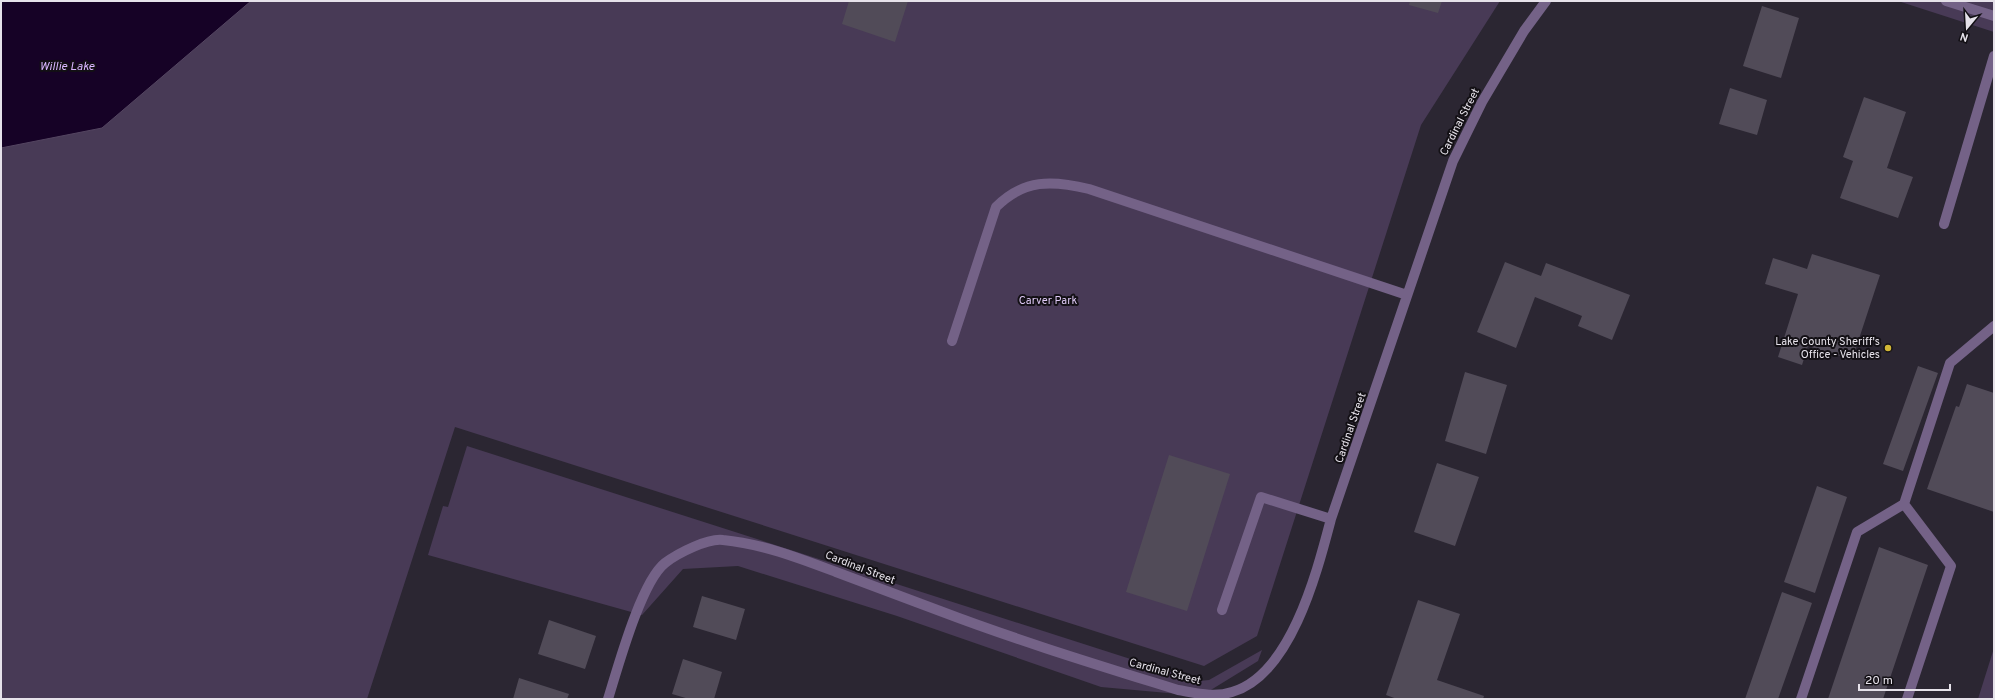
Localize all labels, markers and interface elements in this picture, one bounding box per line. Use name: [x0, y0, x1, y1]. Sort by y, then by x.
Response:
north arrow: [1947, 8, 1987, 48]
text: N: [1958, 29, 1970, 44]
water label: Willie Lake: [39, 59, 95, 75]
street label: Cardinal Street: [1437, 86, 1483, 158]
park label: Carver Park: [1019, 294, 1077, 308]
place label: Lake County Sheriff's Office - Vehicles: [1775, 335, 1880, 362]
marker: Lake County Sheriff's Office - Vehicles: [1883, 343, 1893, 353]
street label: Cardinal Street: [1332, 391, 1370, 465]
street label: Cardinal Street: [823, 548, 897, 588]
street label: Cardinal Street: [1128, 656, 1202, 688]
scale bar: [1859, 666, 1950, 692]
text: 20 m: [1865, 673, 1893, 689]

